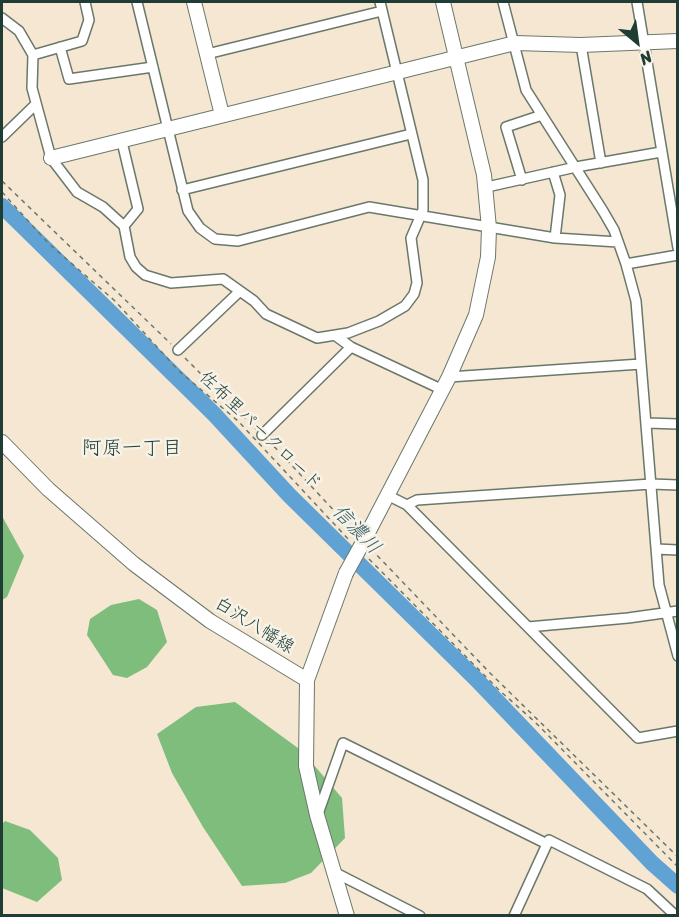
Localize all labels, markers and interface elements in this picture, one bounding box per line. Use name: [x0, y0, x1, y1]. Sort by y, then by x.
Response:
north arrow: [607, 12, 667, 72]
text: N: [634, 43, 658, 74]
street label: 佐布里パークロード: [194, 367, 326, 495]
district label: 阿原一丁目: [82, 437, 182, 461]
water label: 信濃川: [327, 500, 385, 560]
street label: 白沢八幡線: [210, 593, 298, 659]

